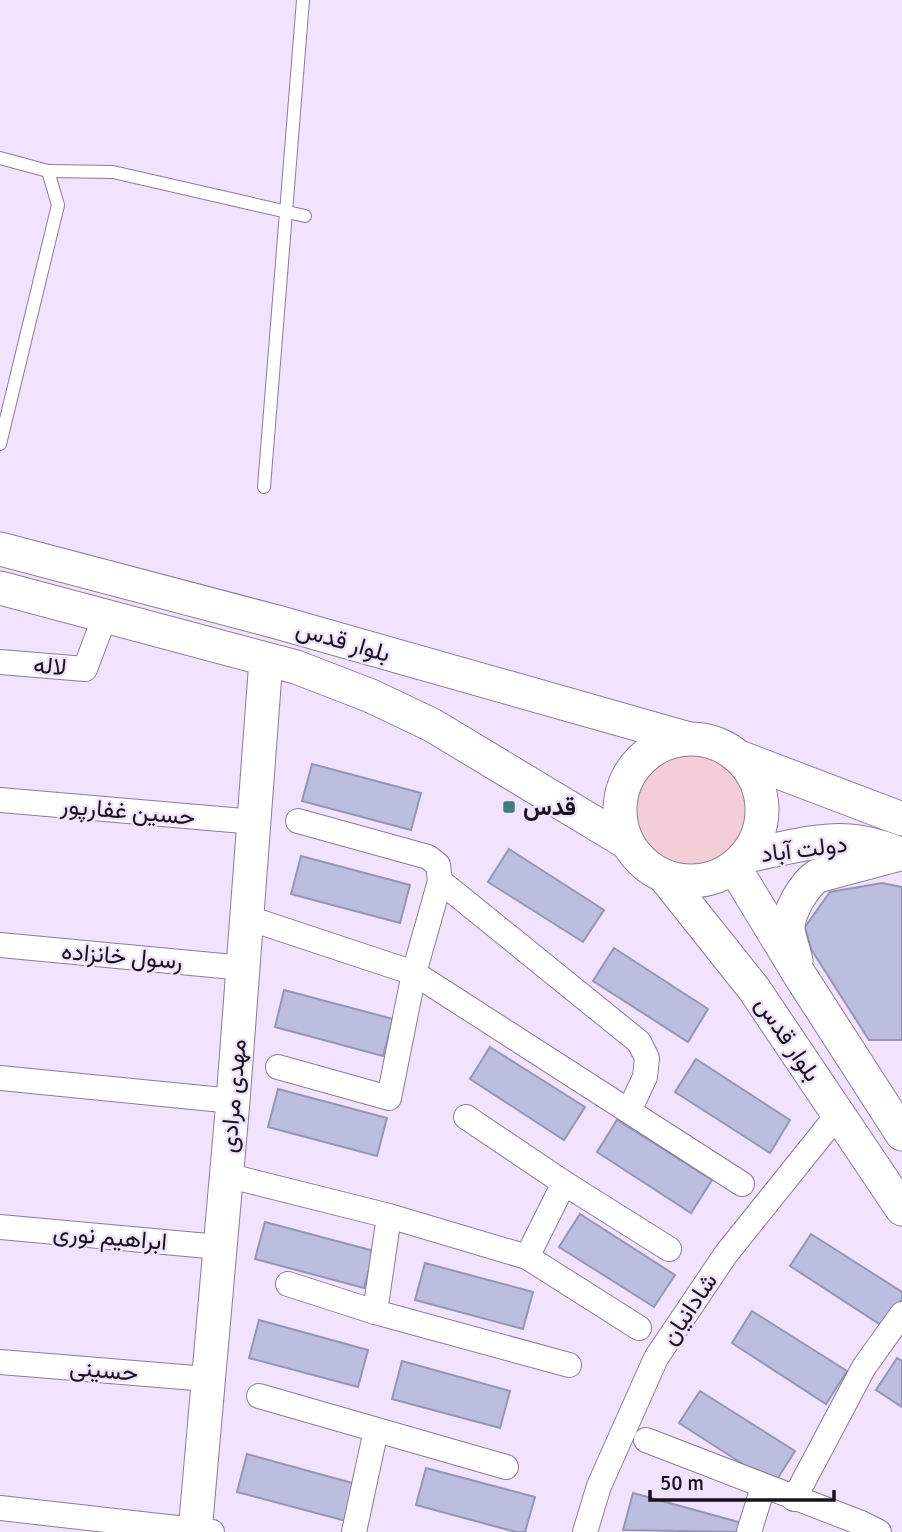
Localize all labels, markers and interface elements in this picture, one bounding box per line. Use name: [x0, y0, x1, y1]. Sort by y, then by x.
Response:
street label: بلوار قدس: [292, 613, 394, 669]
street label: لاله: [32, 650, 68, 682]
street label: حسین غفارپور: [58, 790, 197, 833]
place label: قدس: [523, 792, 576, 822]
marker: قدس: [501, 799, 517, 815]
street label: دولت آباد: [759, 829, 849, 869]
street label: رسول خانزاده: [60, 936, 184, 976]
street label: بلوار قدس: [749, 991, 827, 1087]
street label: مهدی مرادی: [213, 1038, 253, 1154]
street label: ابراهیم نوری: [52, 1217, 168, 1258]
street label: شادانیان: [654, 1267, 724, 1351]
street label: حسینی: [68, 1352, 140, 1388]
scale bar: [650, 1458, 834, 1502]
text: 50 m: [660, 1470, 704, 1496]

